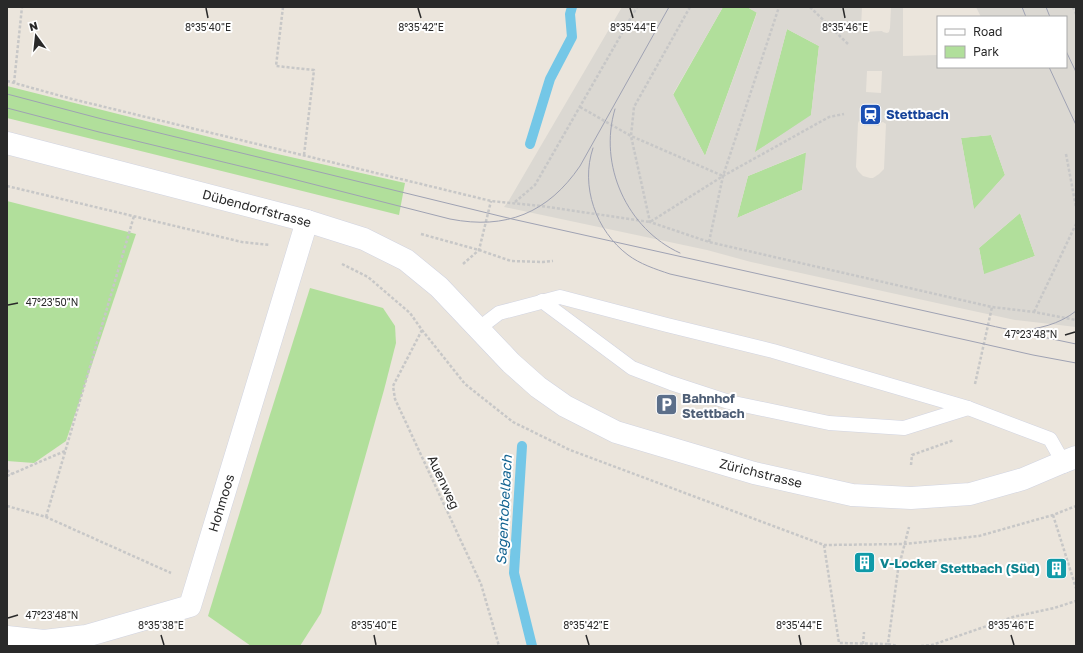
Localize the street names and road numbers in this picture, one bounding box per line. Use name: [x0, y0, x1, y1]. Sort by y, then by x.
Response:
street label: Dübendorfstrasse: [201, 186, 313, 230]
street label: Auenweg: [425, 452, 463, 512]
street label: Zürichstrasse: [718, 455, 804, 491]
street label: Hohmoos: [205, 472, 237, 534]

